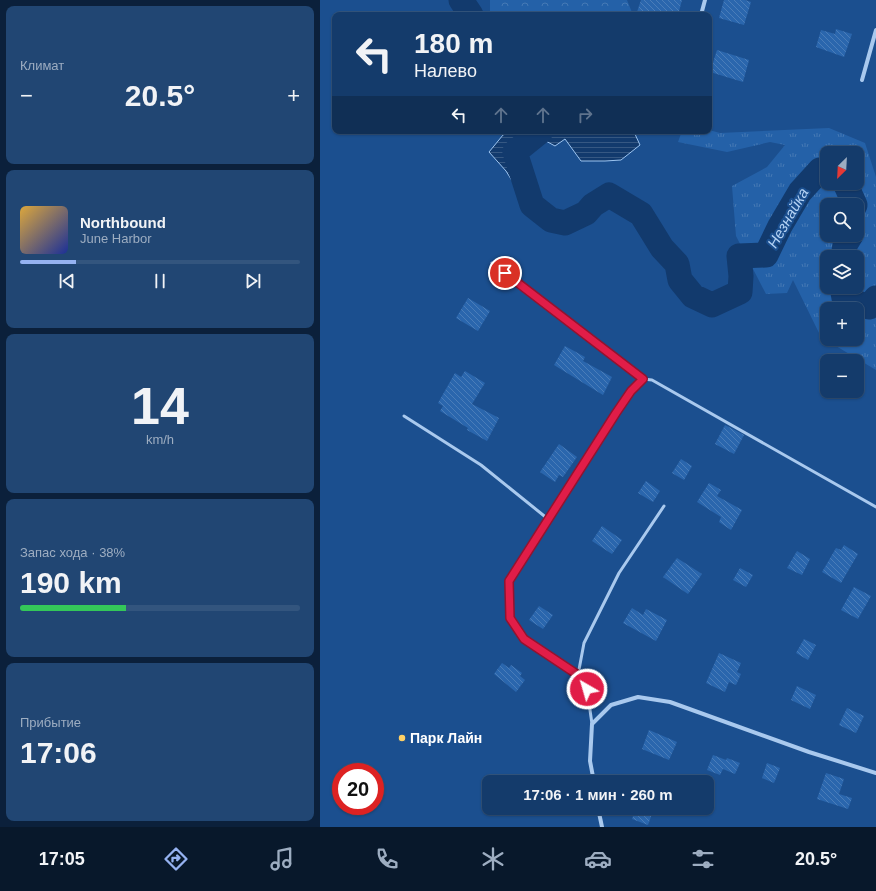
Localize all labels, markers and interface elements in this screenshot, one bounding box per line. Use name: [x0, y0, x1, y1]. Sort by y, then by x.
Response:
icon: left: [348, 28, 400, 80]
text: 180 m: [414, 28, 493, 59]
text: Климат: [20, 58, 64, 73]
text: Налево: [414, 61, 477, 81]
text: 20.5°: [125, 79, 195, 112]
text: −: [20, 83, 33, 108]
text: +: [287, 83, 300, 108]
icon: left: [448, 104, 470, 126]
icon: ahead: [490, 104, 512, 126]
icon: ahead: [532, 104, 554, 126]
icon: right: [574, 104, 596, 126]
north arrow: [820, 146, 864, 190]
map controls: [820, 146, 864, 398]
water label: Незнайка: [764, 185, 812, 251]
button: search: [820, 198, 864, 242]
text: Northbound: [80, 214, 166, 231]
text: June Harbor: [80, 231, 152, 246]
button: layers: [820, 250, 864, 294]
pin: [488, 256, 522, 290]
icon: arrive: [494, 262, 516, 284]
icon: previous: [56, 270, 78, 292]
icon: pause: [149, 270, 171, 292]
icon: next: [242, 270, 264, 292]
button: +: [820, 302, 864, 346]
button: −: [820, 354, 864, 398]
text: 14: [131, 377, 189, 435]
text: km/h: [146, 432, 174, 447]
text: Запас хода · 38%: [20, 545, 125, 560]
text: 190 km: [20, 566, 122, 599]
position arrow: [566, 668, 608, 710]
text: Прибытие: [20, 715, 81, 730]
place label: Парк Лайн: [410, 730, 482, 746]
marker: Парк Лайн: [397, 733, 407, 743]
text: 17:06: [20, 736, 97, 769]
speed limit sign: 20: [332, 763, 384, 815]
text: 17:06 · 1 мин · 260 m: [523, 786, 673, 803]
icon: directions: [162, 845, 190, 873]
icon: music: [268, 845, 296, 873]
icon: phone: [373, 845, 401, 873]
icon: climate: [479, 845, 507, 873]
icon: car: [584, 845, 612, 873]
icon: filters: [689, 845, 717, 873]
text: 17:05: [39, 849, 85, 869]
text: 20.5°: [795, 849, 837, 869]

